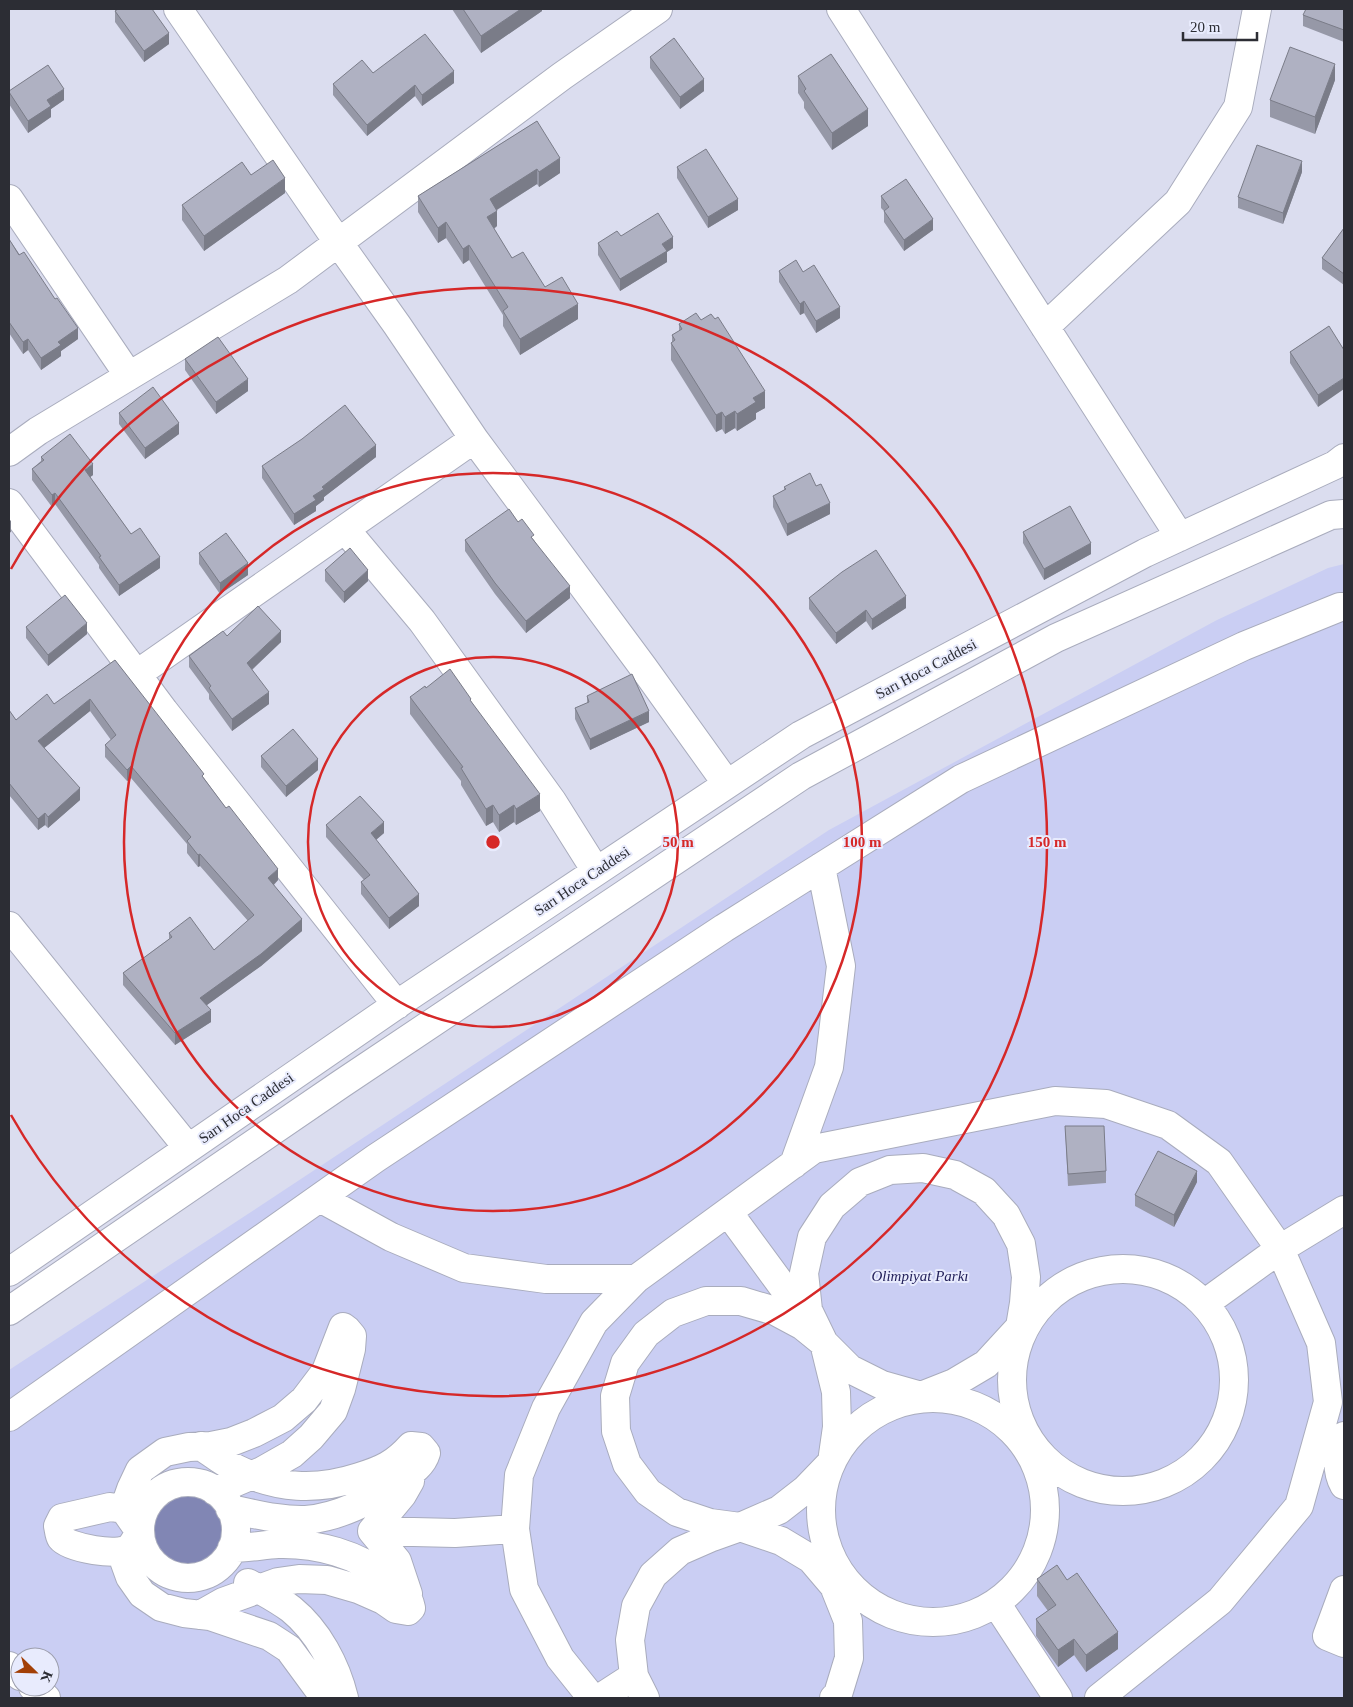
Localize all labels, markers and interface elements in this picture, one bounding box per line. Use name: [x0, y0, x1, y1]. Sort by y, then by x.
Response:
scale bar: [1183, 10, 1257, 42]
text: 20 m: [1190, 19, 1221, 35]
street label: Sarı Hoca Caddesi: [873, 636, 979, 702]
centre of rings: [484, 833, 502, 851]
text: 50 m: [662, 834, 694, 850]
text: 100 m: [843, 834, 882, 850]
text: 150 m: [1028, 834, 1067, 850]
street label: Sarı Hoca Caddesi: [531, 843, 633, 919]
street label: Sarı Hoca Caddesi: [196, 1069, 296, 1147]
park label: Olimpiyat Parkı: [871, 1268, 969, 1284]
north arrow: [10, 1647, 60, 1697]
text: K: [37, 1669, 56, 1685]

